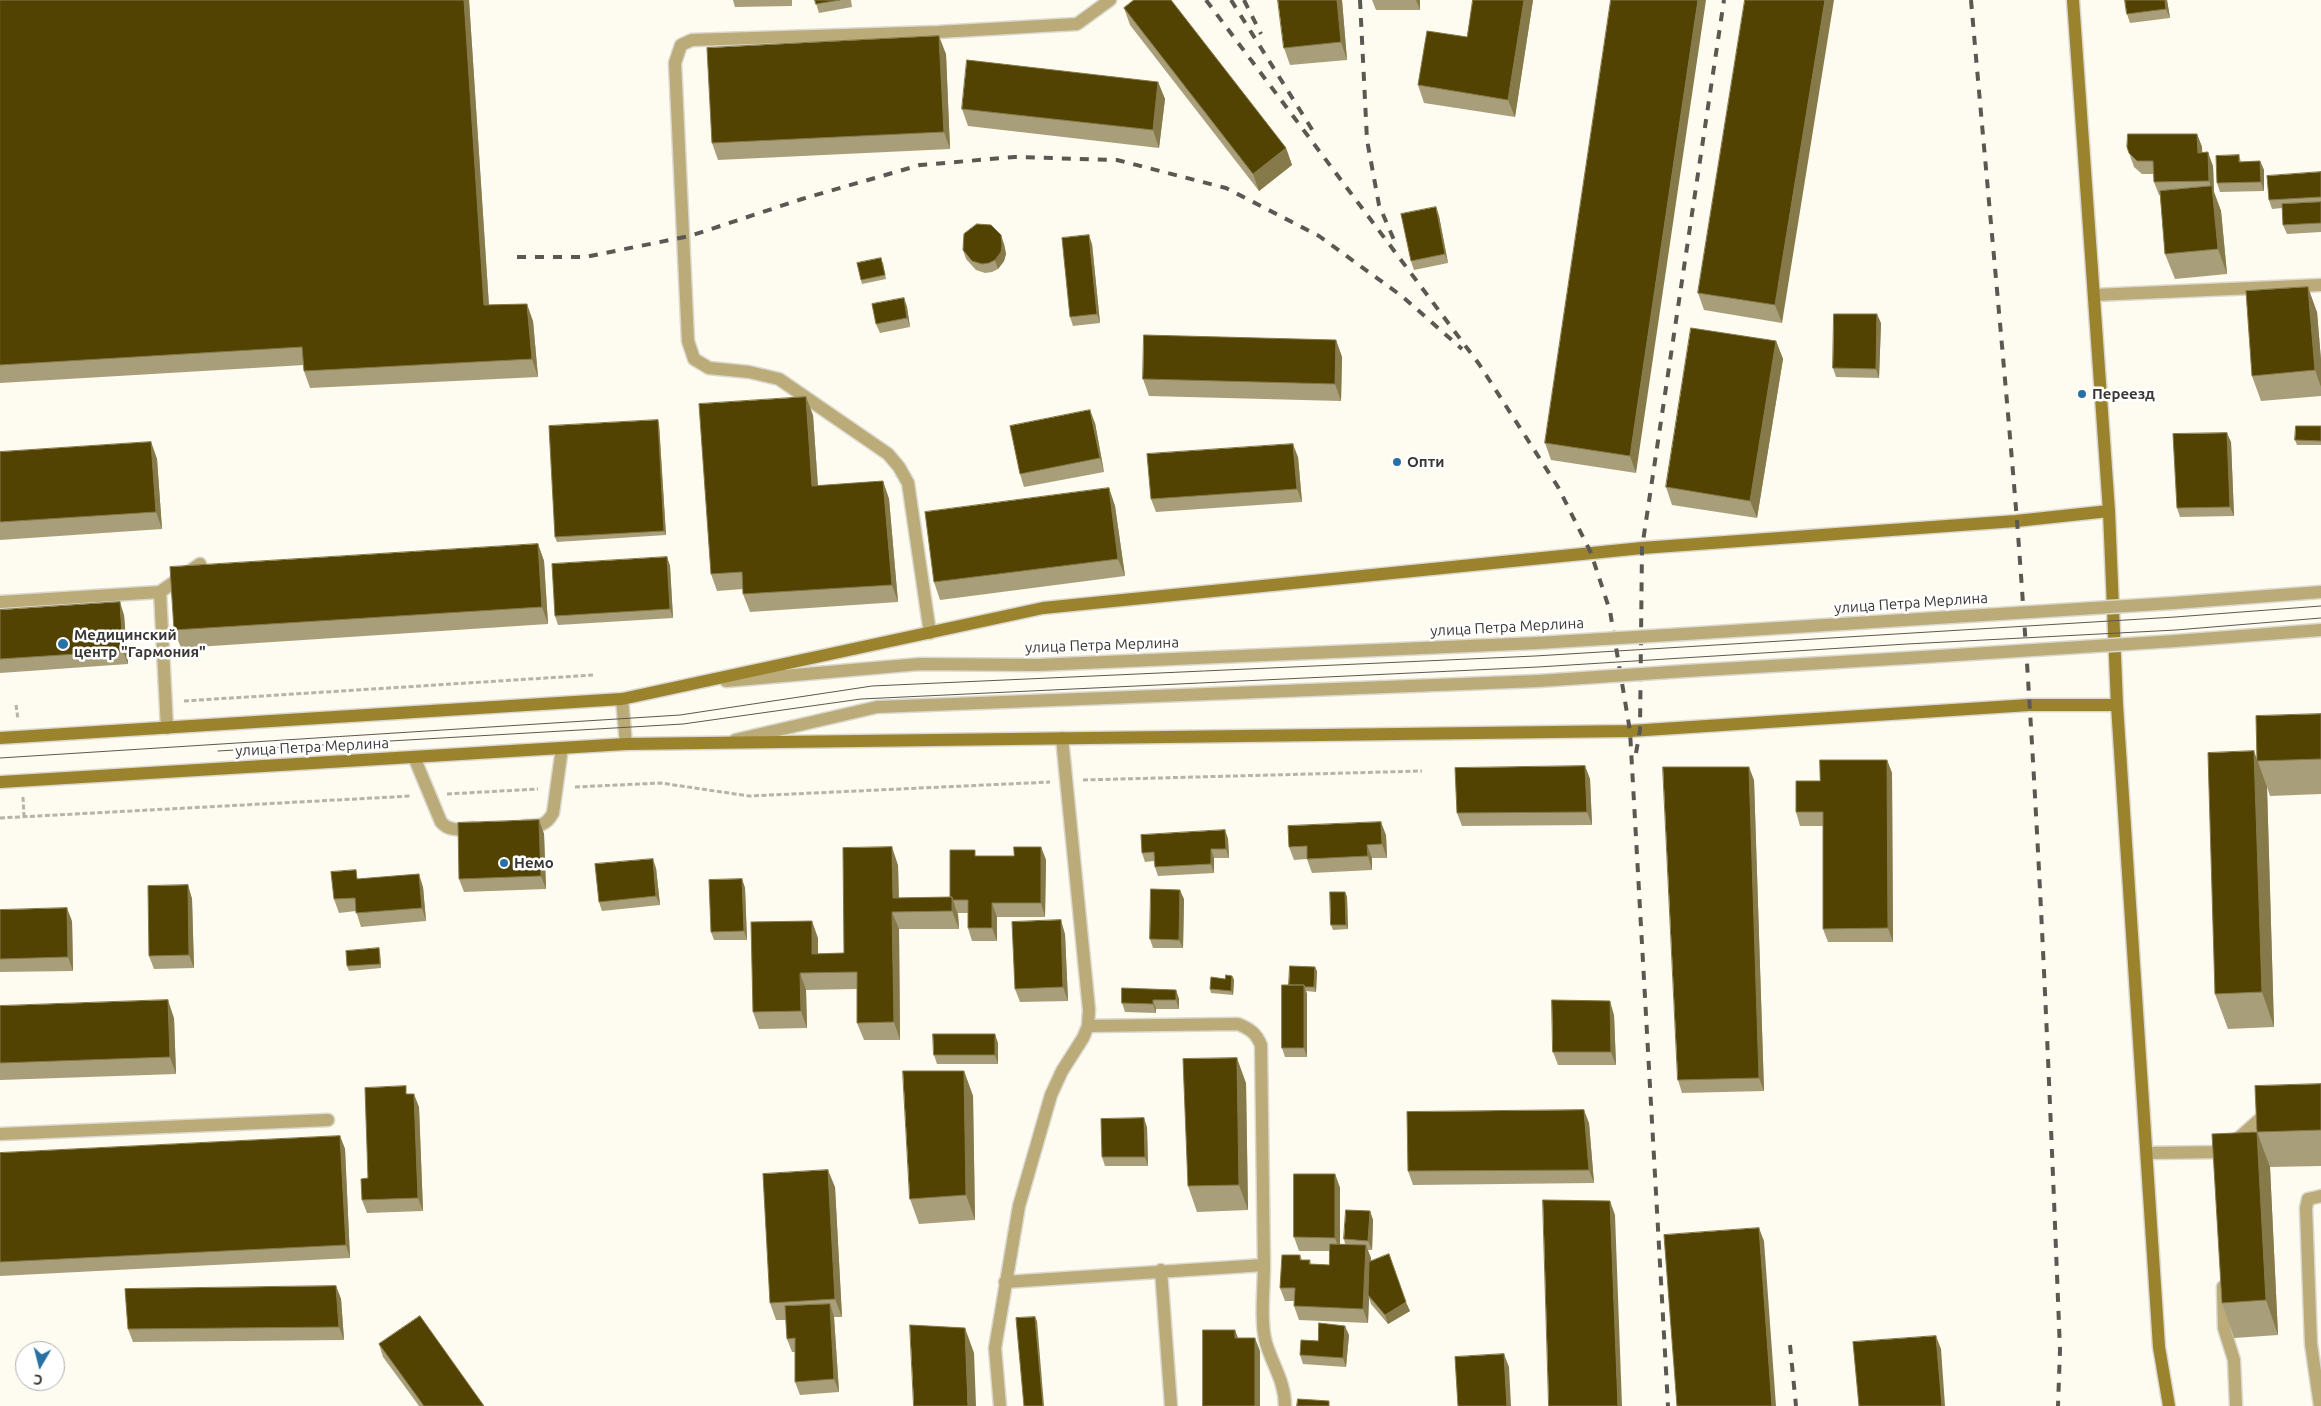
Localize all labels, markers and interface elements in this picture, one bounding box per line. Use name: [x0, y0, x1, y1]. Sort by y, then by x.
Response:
place label: Переезд: [2092, 385, 2155, 403]
marker: Переезд: [2076, 388, 2088, 400]
place label: Опти: [1407, 453, 1444, 471]
marker: Опти: [1391, 456, 1403, 468]
street label: улица Петра Мерлина: [1834, 589, 1988, 617]
street label: улица Петра Мерлина: [1430, 614, 1584, 640]
place label: Медицинский центр "Гармония": [74, 626, 206, 661]
street label: улица Петра Мерлина: [1025, 633, 1179, 657]
marker: Медицинский центр "Гармония": [56, 637, 70, 651]
street label: улица Петра Мерлина: [235, 734, 389, 760]
place label: Немо: [514, 854, 554, 872]
marker: Немо: [498, 857, 510, 869]
north arrow: [15, 1341, 65, 1391]
text: С: [33, 1371, 44, 1388]

